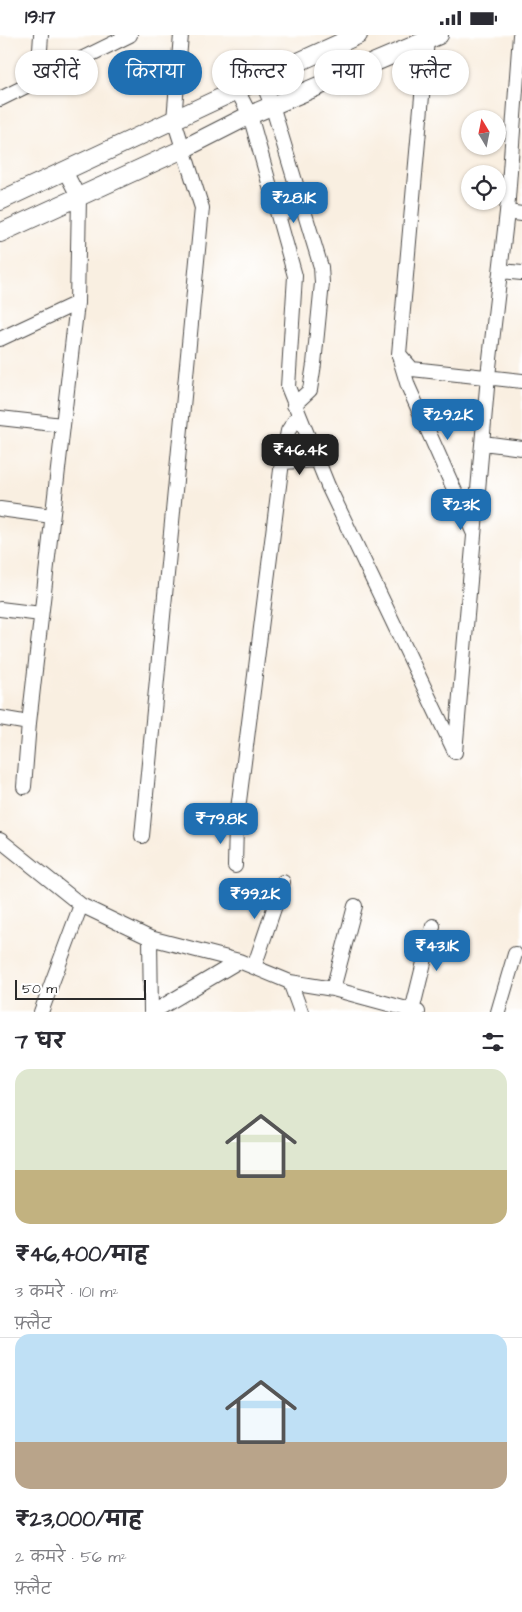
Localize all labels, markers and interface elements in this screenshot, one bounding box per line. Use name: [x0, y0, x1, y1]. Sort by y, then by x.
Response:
text: 19:17: [25, 4, 56, 31]
chip: खरीदें: [15, 50, 98, 95]
chip: किराया: [108, 50, 202, 95]
chip: फ़िल्टर: [212, 50, 304, 95]
chip: नया: [314, 50, 382, 95]
chip: फ़्लैट: [392, 50, 469, 95]
north arrow: [461, 110, 506, 155]
map controls: [461, 110, 506, 210]
button: locate: [461, 165, 506, 210]
pin: ₹28.1K: [253, 181, 335, 224]
text: ₹28.1K: [272, 187, 316, 209]
pin: ₹29.2K: [407, 399, 489, 441]
text: ₹29.2K: [423, 404, 473, 426]
pin: ₹46.4K: [259, 433, 341, 476]
text: ₹46.4K: [273, 439, 327, 461]
pin: ₹23K: [431, 489, 491, 531]
text: ₹23K: [442, 494, 480, 516]
pin: ₹79.8K: [180, 803, 262, 845]
text: ₹79.8K: [195, 808, 247, 830]
pin: ₹99.2K: [214, 877, 296, 920]
text: ₹99.2K: [230, 883, 280, 905]
pin: ₹43.1K: [396, 929, 478, 972]
text: ₹43.1K: [415, 935, 459, 957]
scale bar: [15, 977, 146, 1000]
text: 50 m: [22, 979, 57, 999]
text: 7 घर: [15, 1027, 64, 1056]
icon: filters: [479, 1028, 507, 1056]
icon: home: [216, 1101, 306, 1191]
text: ₹46,400/माह: [15, 1240, 148, 1269]
text: 3 कमरे · 101 m²: [15, 1281, 119, 1303]
text: फ़्लैट: [15, 1313, 51, 1335]
icon: home: [216, 1367, 306, 1457]
text: ₹23,000/माह: [15, 1505, 142, 1534]
text: 2 कमरे · 56 m²: [15, 1546, 127, 1568]
text: फ़्लैट: [15, 1578, 51, 1600]

